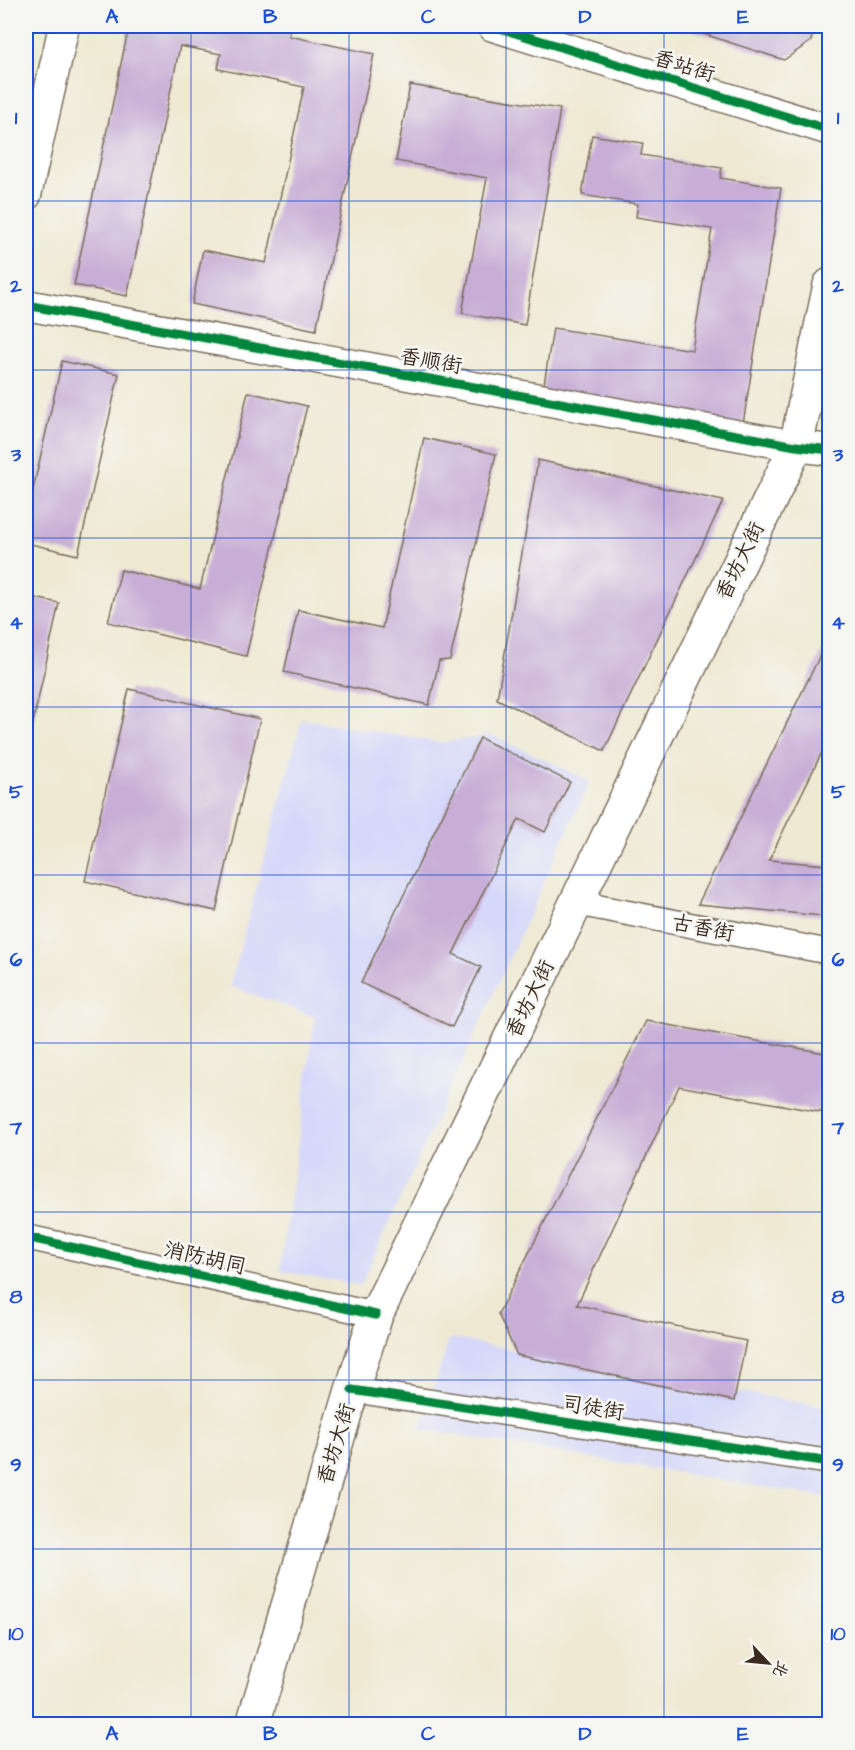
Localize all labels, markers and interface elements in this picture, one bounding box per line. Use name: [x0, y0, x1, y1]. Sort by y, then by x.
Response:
text: A: [106, 3, 119, 31]
text: B: [263, 3, 278, 31]
text: C: [421, 3, 436, 31]
text: D: [579, 3, 592, 31]
text: E: [737, 3, 749, 31]
street label: 香站街: [650, 43, 718, 89]
text: 1: [15, 104, 18, 132]
text: 1: [837, 104, 840, 132]
text: 2: [9, 272, 22, 300]
text: 2: [831, 272, 844, 300]
street label: 香顺街: [397, 341, 465, 381]
text: 3: [10, 441, 22, 469]
text: 3: [832, 441, 844, 469]
street label: 香坊大街: [709, 517, 771, 605]
text: 4: [9, 609, 23, 637]
text: 4: [831, 609, 845, 637]
text: 5: [9, 778, 24, 806]
text: 5: [831, 778, 846, 806]
street label: 古香街: [669, 908, 737, 948]
text: 6: [10, 946, 23, 974]
text: 6: [832, 946, 845, 974]
street label: 香坊大街: [499, 955, 561, 1043]
text: 7: [9, 1114, 23, 1142]
text: 7: [831, 1114, 845, 1142]
street label: 消防胡同: [161, 1234, 249, 1282]
text: 8: [10, 1283, 23, 1311]
text: 8: [832, 1283, 845, 1311]
street label: 司徒街: [560, 1389, 626, 1427]
street label: 香坊大街: [310, 1400, 362, 1488]
text: 9: [10, 1451, 22, 1479]
text: 9: [832, 1451, 844, 1479]
text: 10: [8, 1620, 24, 1648]
text: 10: [830, 1620, 846, 1648]
north arrow: [738, 1633, 798, 1693]
text: 北: [767, 1657, 794, 1681]
text: A: [106, 1720, 119, 1748]
text: B: [263, 1720, 278, 1748]
text: C: [421, 1720, 436, 1748]
text: D: [579, 1720, 592, 1748]
text: E: [737, 1720, 749, 1748]

